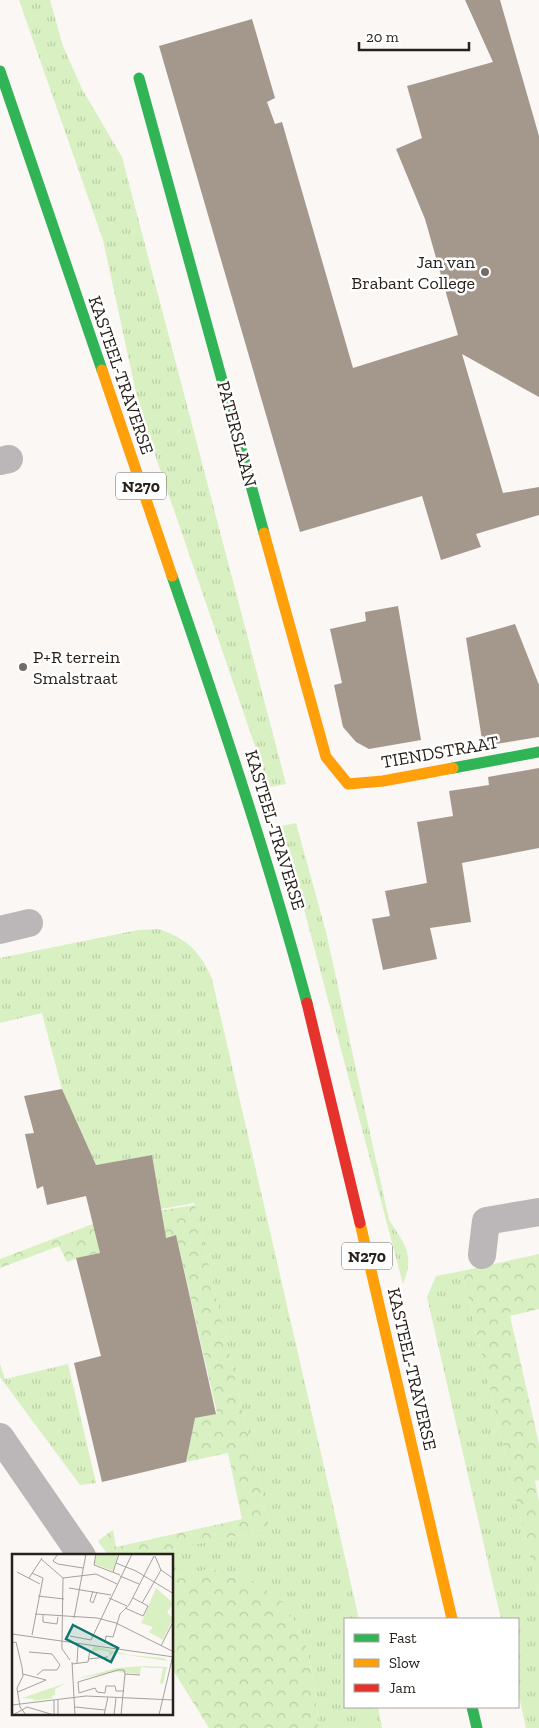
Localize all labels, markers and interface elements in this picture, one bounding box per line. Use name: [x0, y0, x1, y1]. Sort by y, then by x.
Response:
scale bar: [359, 20, 469, 52]
text: 20 m: [366, 28, 399, 46]
place label: Jan van Brabant College: [351, 251, 476, 294]
marker: Jan van Brabant College: [479, 266, 491, 278]
street label: KASTEEL-TRAVERSE: [84, 293, 158, 457]
street label: PATERSLAAN: [212, 379, 262, 489]
road number: N270: [116, 472, 166, 500]
place label: P+R terrein Smalstraat: [33, 646, 121, 689]
marker: P+R terrein Smalstraat: [17, 661, 29, 673]
street label: TIENDSTRAAT: [380, 731, 500, 773]
street label: KASTEEL-TRAVERSE: [240, 747, 310, 913]
road number: N270: [342, 1242, 392, 1270]
street label: KASTEEL-TRAVERSE: [383, 1286, 441, 1452]
inset map: [12, 1554, 174, 1716]
legend: [344, 1618, 519, 1708]
text: Fast: [389, 1629, 417, 1647]
text: Slow: [389, 1654, 421, 1672]
text: Jam: [389, 1679, 416, 1697]

